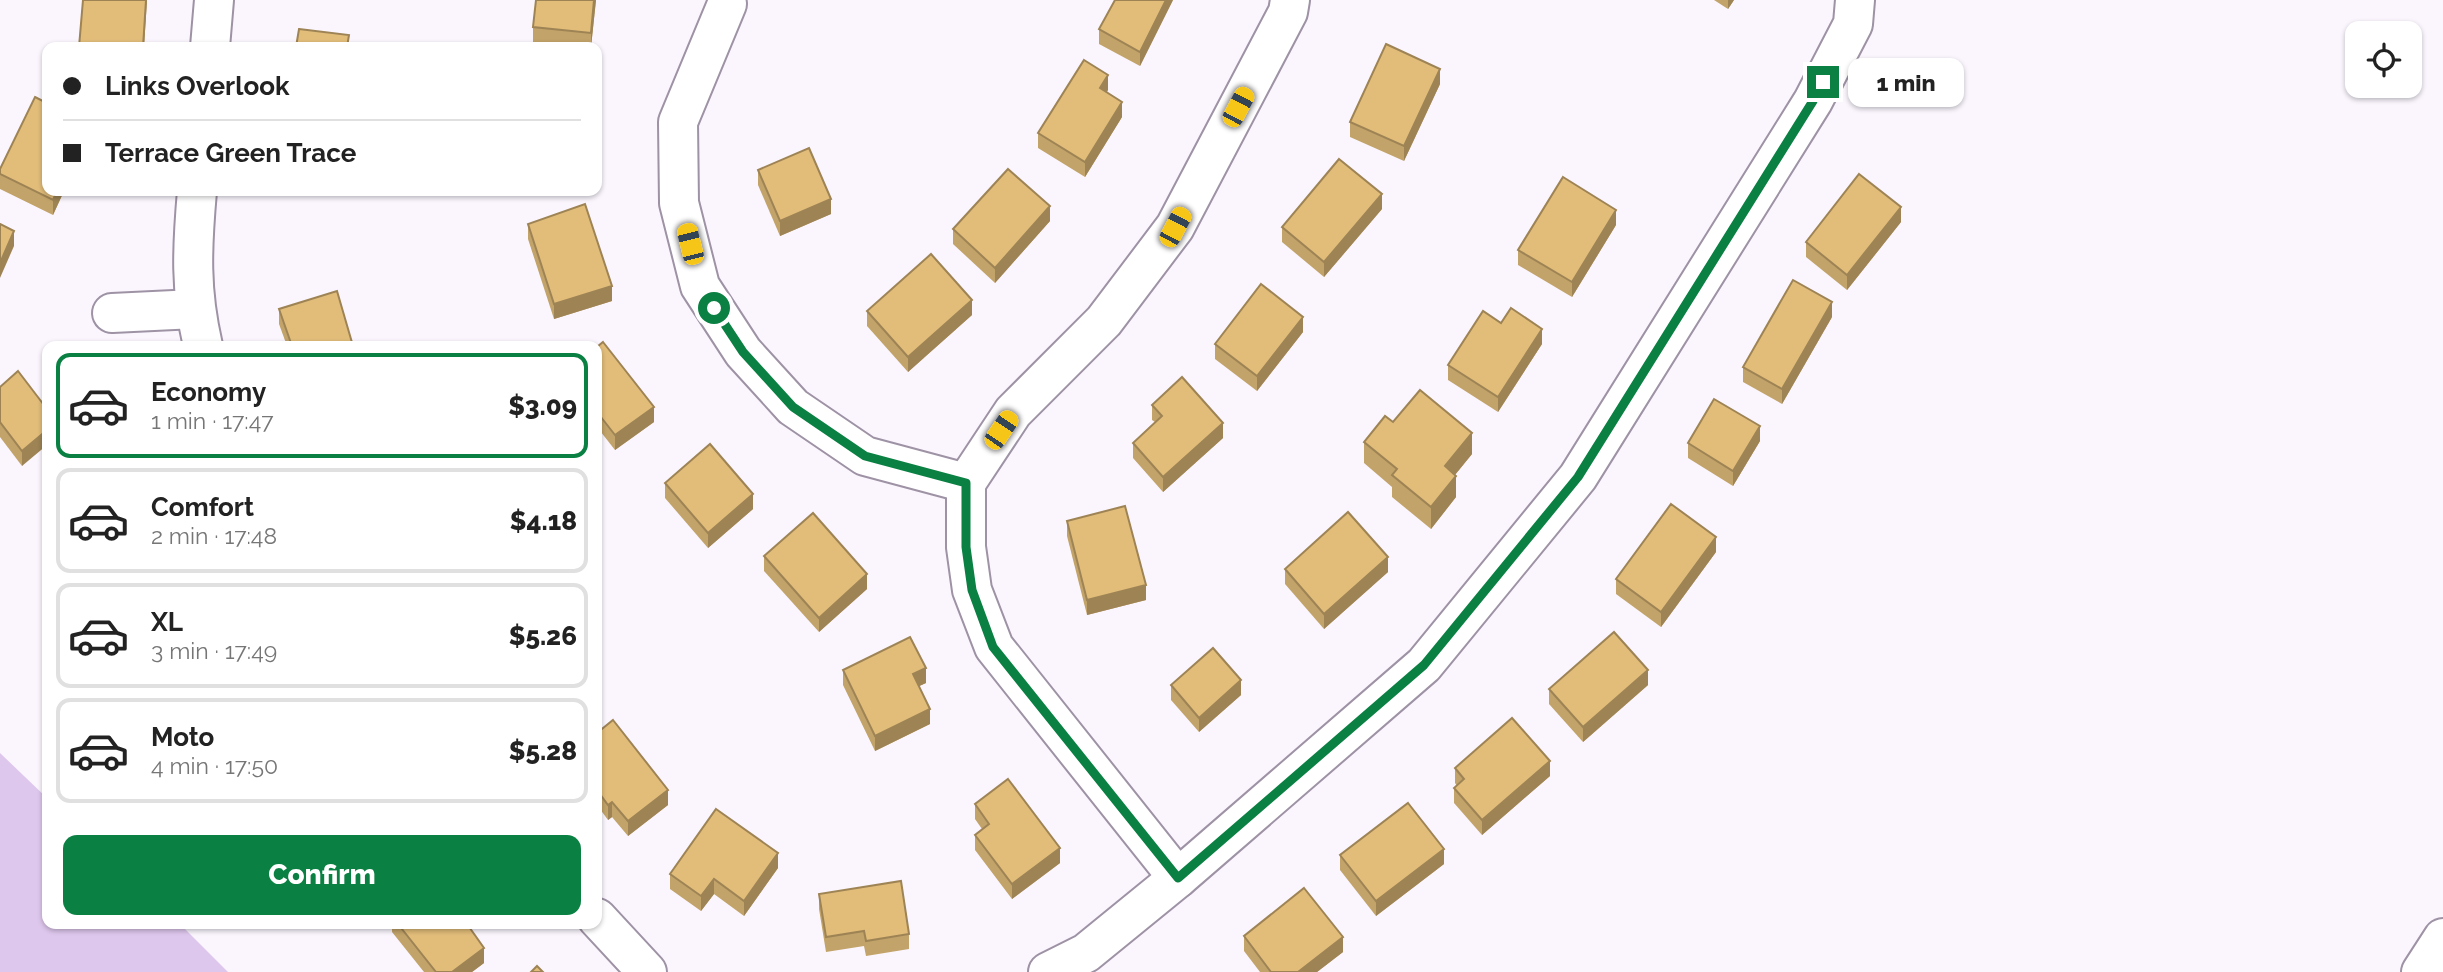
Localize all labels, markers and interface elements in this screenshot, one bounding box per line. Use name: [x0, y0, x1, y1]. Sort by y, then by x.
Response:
map controls: [2345, 21, 2422, 98]
button: locate: [2345, 21, 2422, 98]
callout: 1 min: [1848, 57, 1963, 106]
route end: [1807, 66, 1839, 98]
text: 1 min: [1876, 69, 1936, 96]
text: Links Overlook: [105, 71, 289, 101]
car: [1219, 84, 1258, 130]
text: Terrace Green Trace: [105, 138, 356, 168]
car: [1156, 204, 1195, 250]
car: [675, 221, 706, 267]
route start: [698, 292, 730, 324]
icon: car: [67, 374, 130, 437]
text: Economy: [151, 377, 266, 407]
text: $3.09: [508, 391, 577, 421]
text: 1 min · 17:47: [151, 407, 273, 434]
car: [981, 407, 1022, 453]
icon: car: [67, 489, 130, 552]
text: Comfort: [151, 492, 254, 522]
text: $4.18: [510, 506, 577, 536]
text: 2 min · 17:48: [151, 522, 277, 549]
icon: car: [67, 604, 130, 667]
text: XL: [151, 607, 183, 637]
text: $5.26: [509, 621, 577, 651]
text: 3 min · 17:49: [151, 637, 277, 664]
icon: car: [67, 719, 130, 782]
text: Moto: [151, 722, 214, 752]
text: $5.28: [509, 736, 577, 766]
text: 4 min · 17:50: [151, 752, 278, 779]
button: Confirm: [63, 835, 581, 915]

